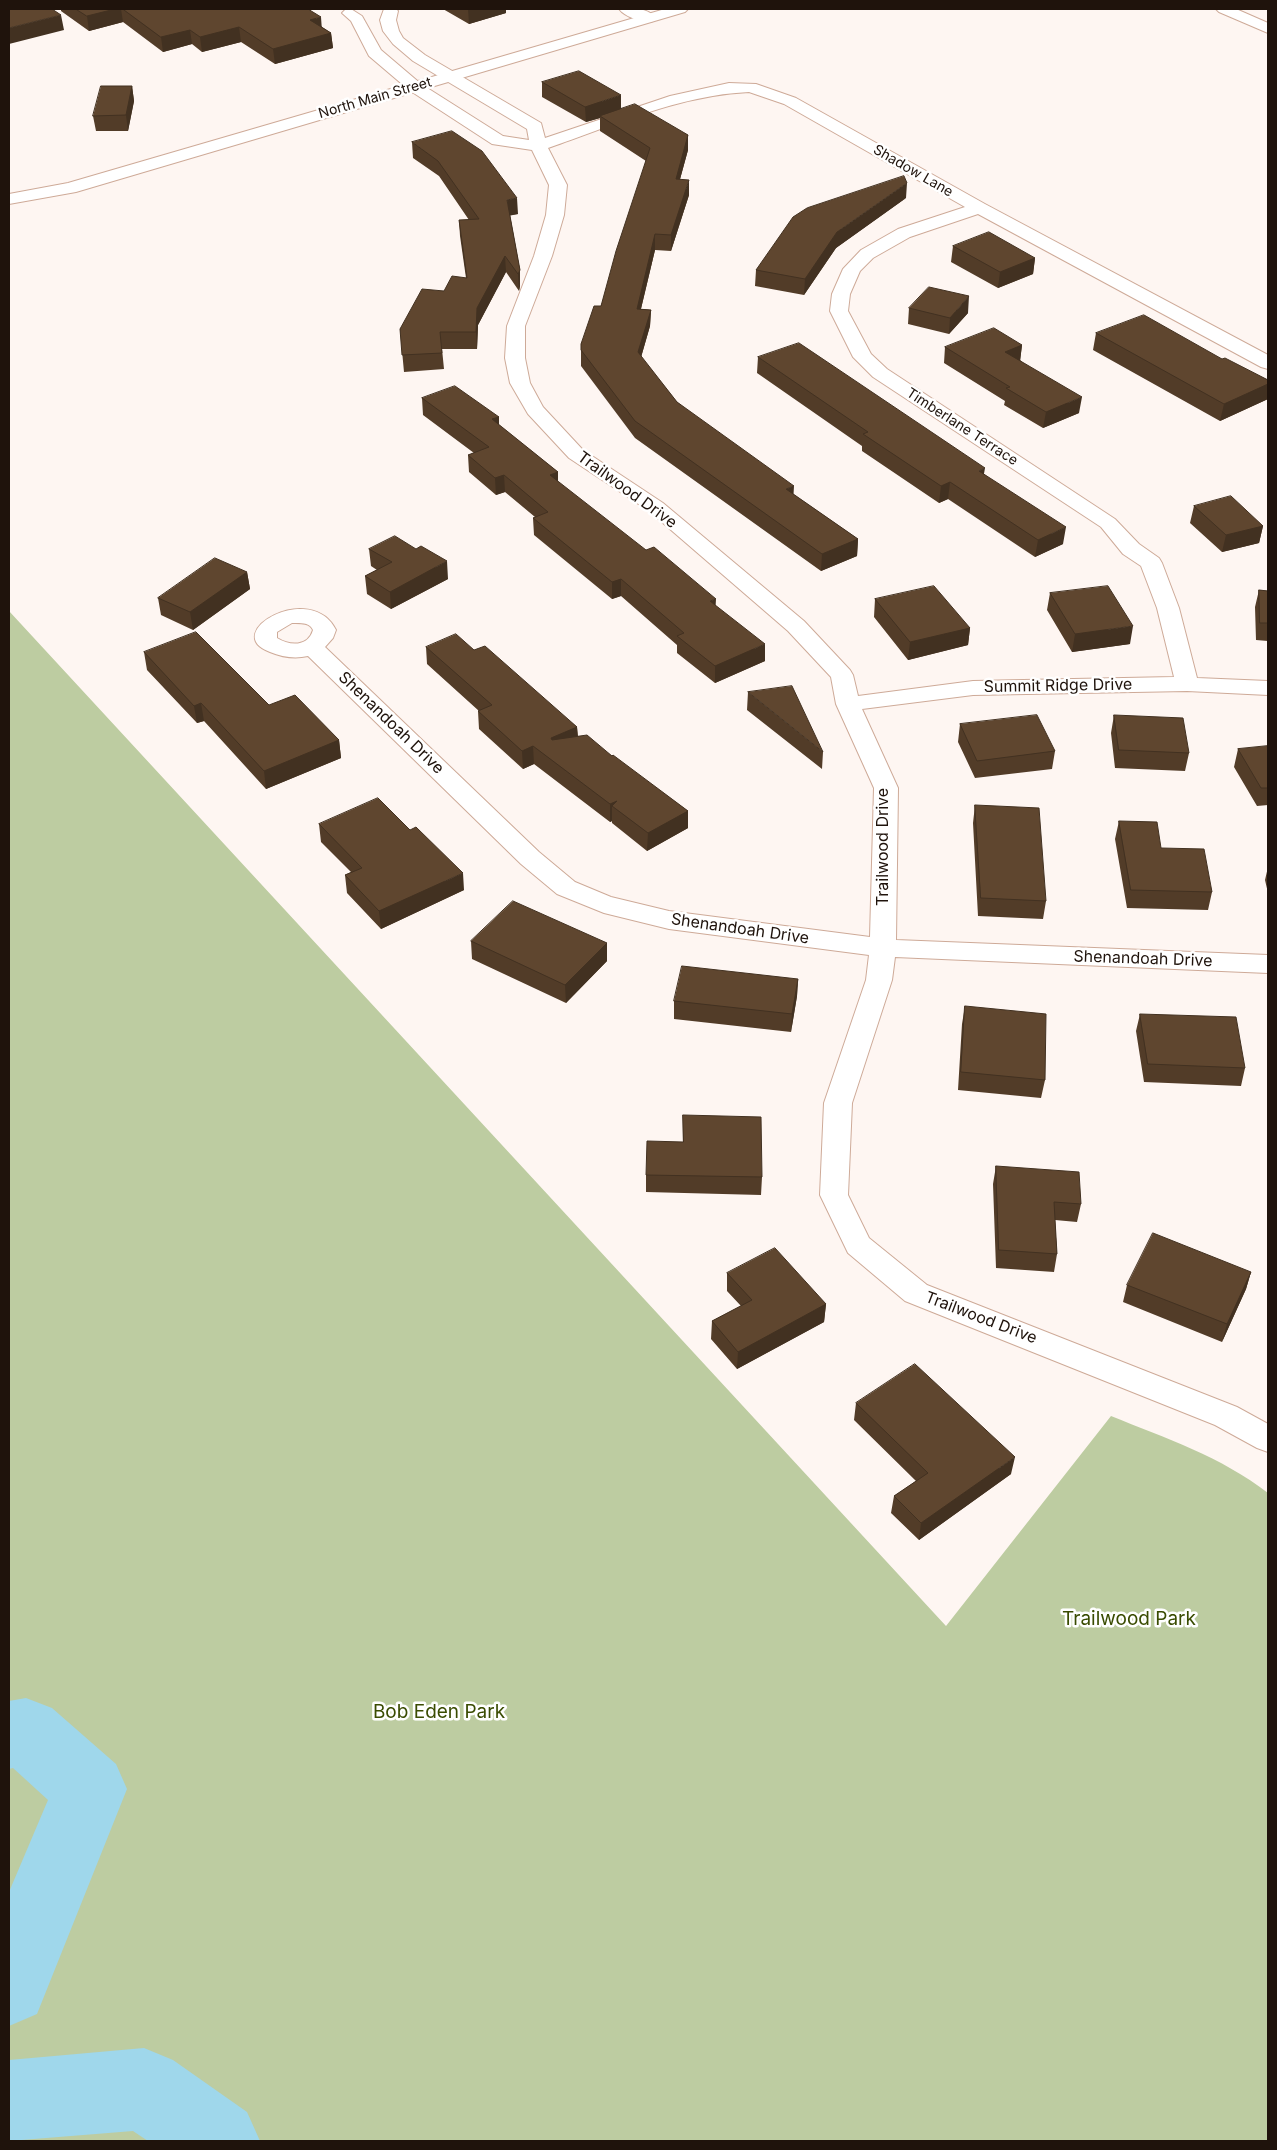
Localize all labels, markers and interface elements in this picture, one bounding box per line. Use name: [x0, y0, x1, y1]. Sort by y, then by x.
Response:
street label: North Main Street: [317, 74, 433, 122]
street label: Shadow Lane: [870, 141, 956, 201]
street label: Timberlane Terrace: [903, 385, 1021, 469]
street label: Trailwood Drive: [574, 448, 680, 532]
street label: Shenandoah Drive: [334, 668, 448, 778]
street label: Summit Ridge Drive: [984, 675, 1132, 697]
street label: Trailwood Drive: [873, 788, 893, 906]
street label: Shenandoah Drive: [670, 910, 810, 948]
street label: Shenandoah Drive: [1073, 947, 1213, 971]
street label: Trailwood Drive: [922, 1288, 1040, 1348]
park label: Trailwood Park: [1062, 1608, 1196, 1630]
park label: Bob Eden Park: [373, 1701, 505, 1723]

